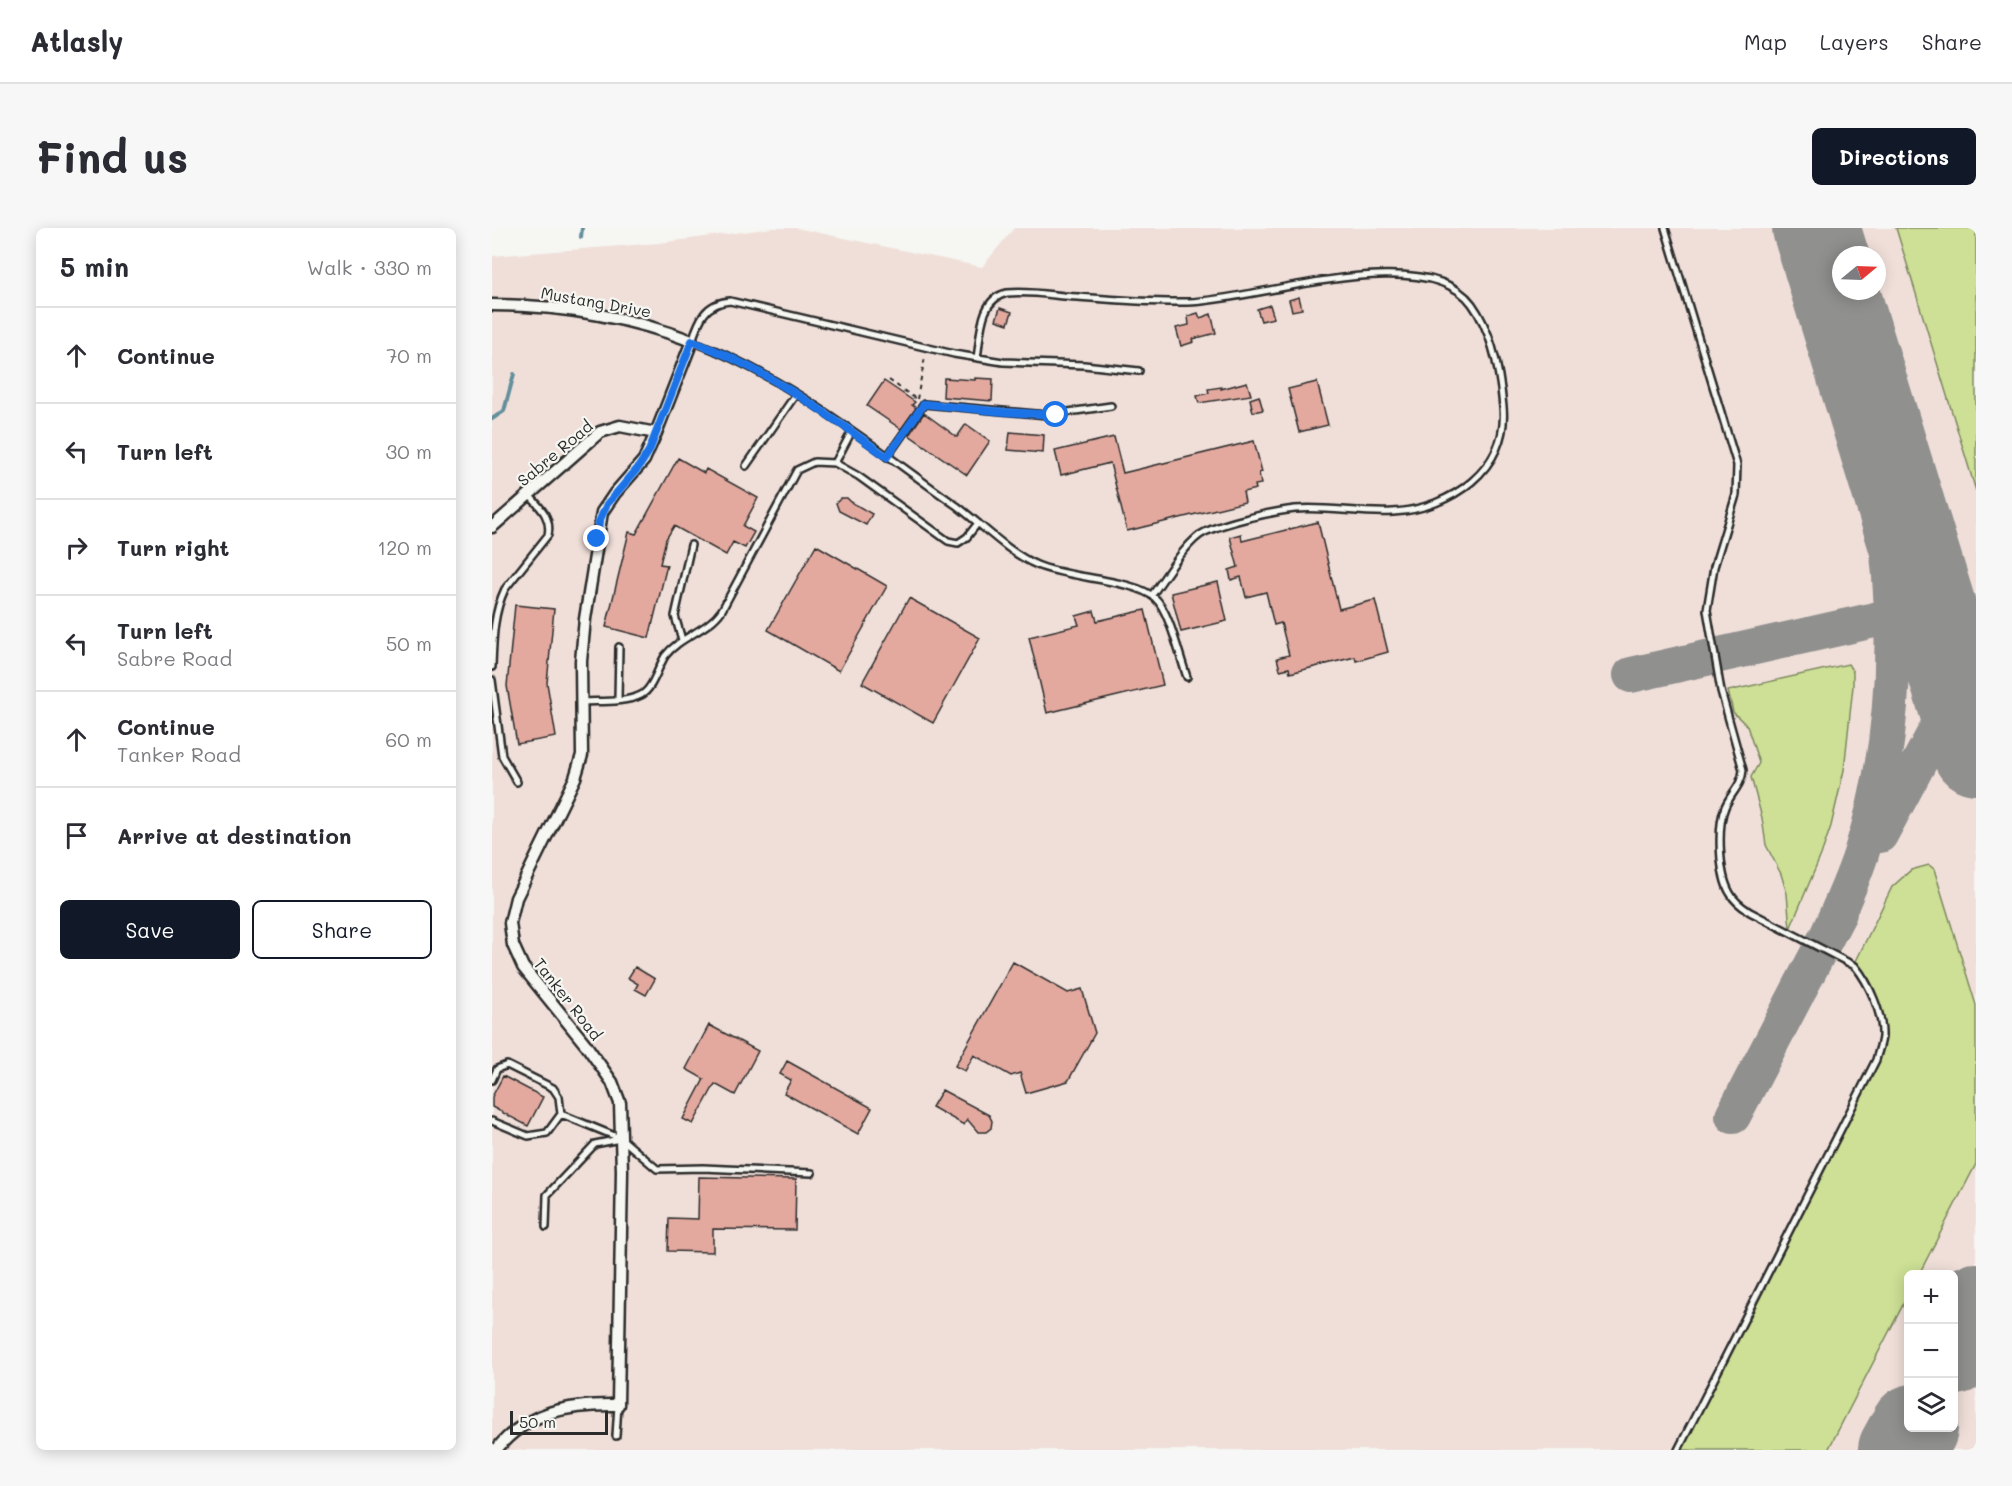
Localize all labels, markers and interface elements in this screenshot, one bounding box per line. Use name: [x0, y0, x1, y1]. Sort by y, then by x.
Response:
text: Atlasly: [30, 23, 124, 59]
text: Map: [1744, 28, 1787, 55]
text: Layers: [1820, 28, 1889, 55]
text: Share: [1922, 28, 1982, 55]
button: Directions: [1812, 128, 1976, 185]
text: Find us: [36, 129, 188, 184]
north arrow: [1832, 246, 1886, 300]
text: 5 min: [60, 250, 129, 284]
text: Walk · 330 m: [307, 254, 432, 280]
street label: Mustang Drive: [539, 281, 653, 322]
icon: ahead: [60, 339, 93, 372]
text: Continue: [117, 341, 215, 370]
text: 70 m: [386, 342, 432, 368]
route start: [1042, 401, 1068, 427]
street label: Sabre Road: [513, 415, 597, 490]
icon: left: [60, 435, 93, 468]
text: Turn left: [117, 437, 213, 466]
text: 30 m: [386, 438, 432, 464]
route end: [583, 525, 609, 551]
icon: right: [60, 531, 93, 564]
text: Turn right: [117, 533, 229, 562]
text: 120 m: [377, 534, 432, 560]
text: Turn left: [117, 616, 213, 645]
icon: left: [60, 627, 93, 660]
text: 50 m: [386, 630, 432, 656]
text: Sabre Road: [117, 645, 232, 671]
text: Continue: [117, 712, 215, 741]
icon: ahead: [60, 723, 93, 756]
text: 60 m: [385, 726, 432, 752]
text: Tanker Road: [117, 741, 241, 767]
icon: arrive: [60, 819, 93, 852]
text: Arrive at destination: [117, 821, 352, 850]
button: Save: [60, 900, 240, 959]
button: Share: [252, 900, 432, 959]
street label: Tanker Road: [530, 953, 607, 1044]
map controls: [1904, 1270, 1958, 1432]
button: +: [1904, 1270, 1958, 1324]
button: −: [1904, 1324, 1958, 1378]
button: layers: [1904, 1378, 1958, 1432]
scale bar: [510, 1408, 608, 1436]
text: 50 m: [519, 1411, 556, 1432]

